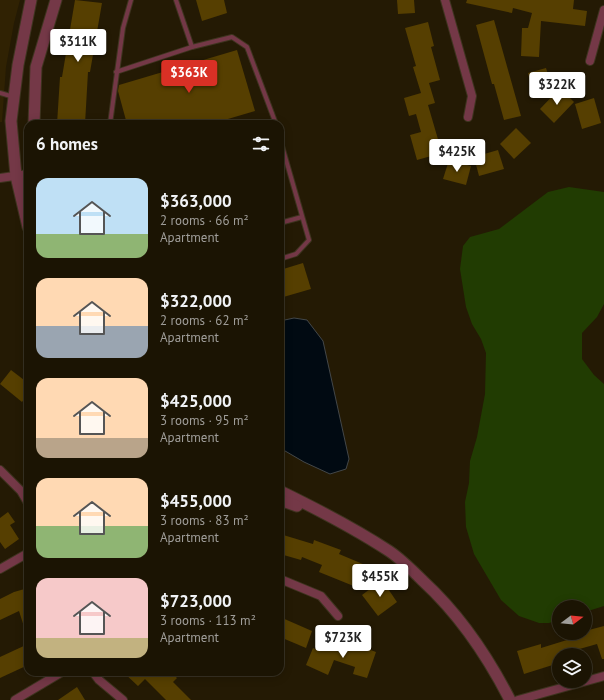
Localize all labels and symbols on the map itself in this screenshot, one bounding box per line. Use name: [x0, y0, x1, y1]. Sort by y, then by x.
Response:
pin: $311K: [50, 29, 106, 63]
pin: $363K: [161, 60, 217, 94]
pin: $322K: [529, 72, 585, 106]
pin: $425K: [429, 139, 485, 173]
pin: $455K: [352, 564, 408, 598]
north arrow: [552, 600, 592, 640]
pin: $723K: [315, 625, 371, 659]

